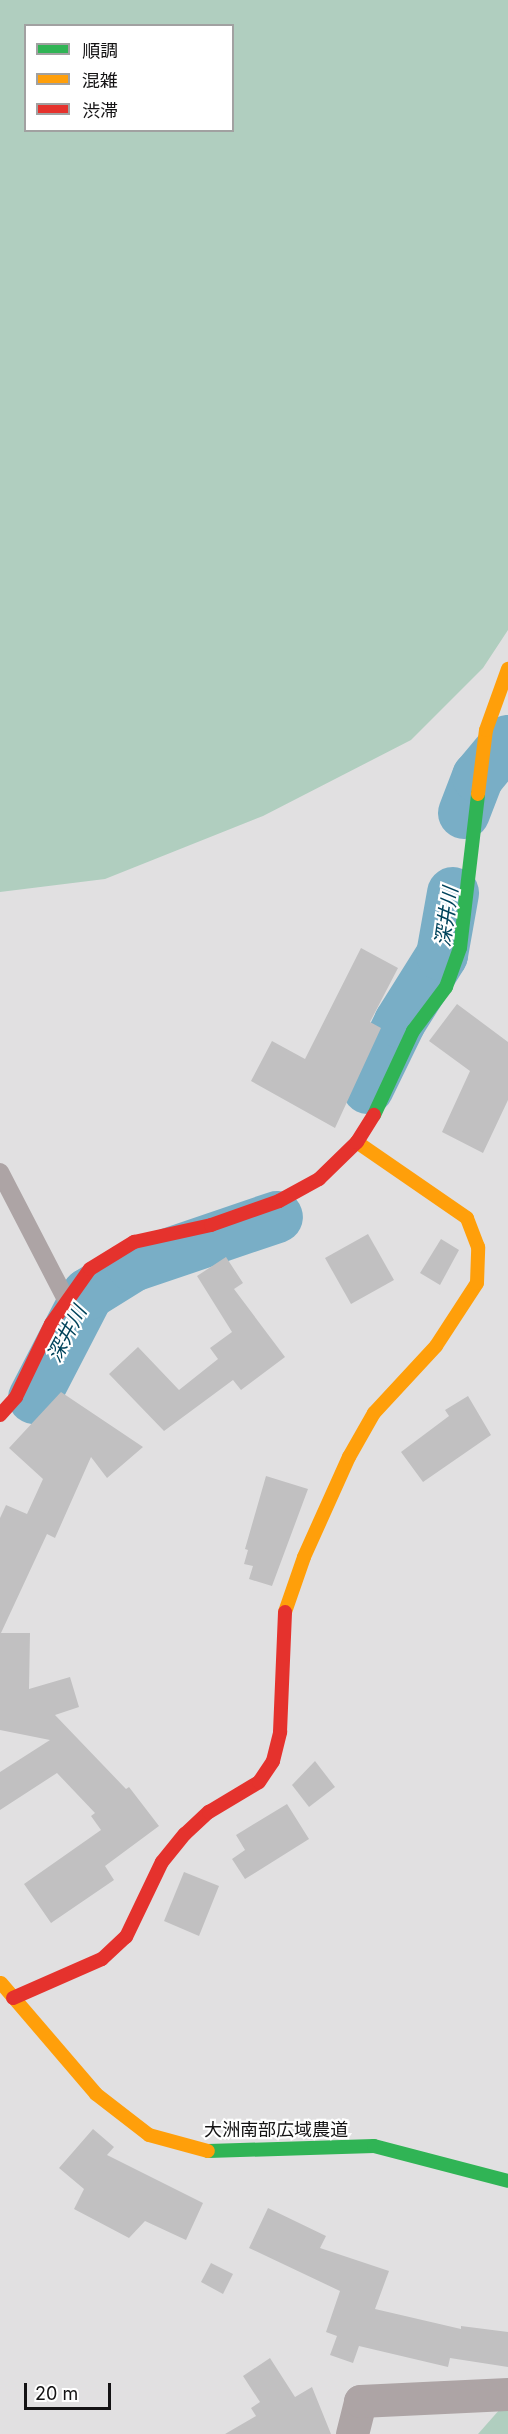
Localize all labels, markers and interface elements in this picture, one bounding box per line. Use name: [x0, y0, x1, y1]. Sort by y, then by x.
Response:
legend: [24, 24, 234, 132]
text: 順調: [82, 40, 118, 61]
text: 混雑: [82, 70, 118, 91]
text: 渋滞: [82, 100, 118, 121]
water label: 深井川: [431, 886, 463, 948]
water label: 深井川: [42, 1302, 92, 1366]
street label: 大洲南部広域農道: [204, 2119, 348, 2141]
scale bar: [27, 2371, 114, 2409]
text: 20 m: [35, 2383, 78, 2404]

